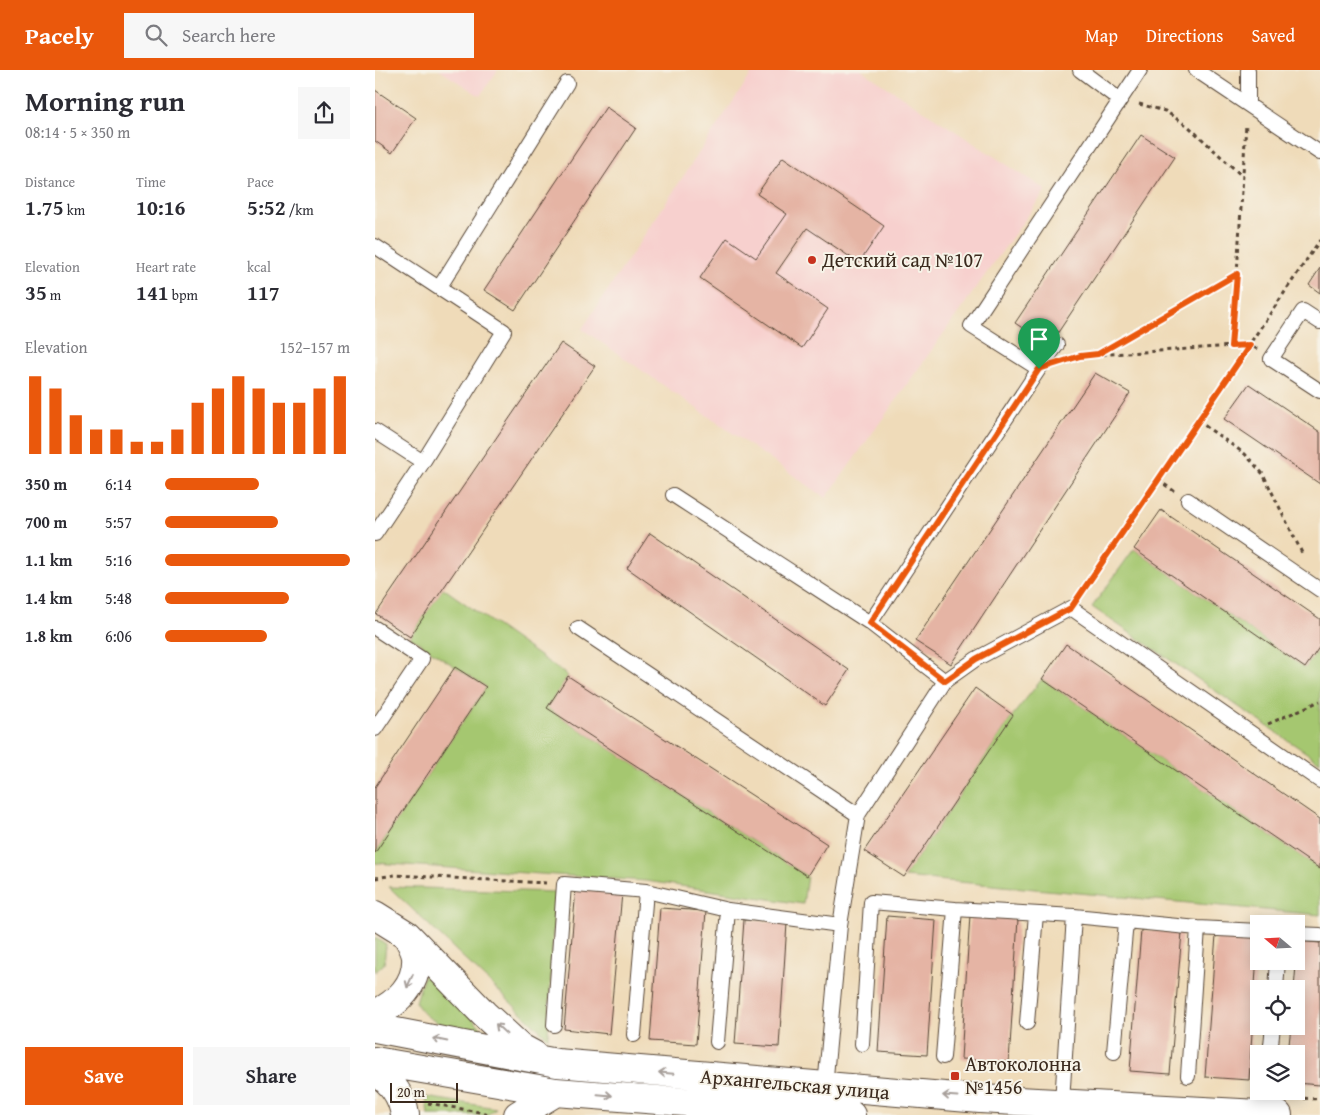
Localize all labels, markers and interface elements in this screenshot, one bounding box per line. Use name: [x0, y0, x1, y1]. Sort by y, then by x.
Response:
search box: [124, 13, 474, 58]
text: Pacely: [25, 18, 94, 53]
icon: search: [142, 21, 170, 49]
text: Search here: [182, 21, 276, 49]
text: Map: [1085, 22, 1118, 49]
text: Directions: [1146, 22, 1223, 49]
text: Saved: [1251, 22, 1295, 49]
text: Morning run: [25, 80, 185, 121]
button: share: [298, 87, 350, 139]
text: 08:14 · 5 × 350 m: [25, 120, 130, 144]
text: Distance: [25, 172, 75, 192]
text: Time: [136, 172, 166, 192]
text: Pace: [247, 172, 274, 192]
text: 1.75: [25, 192, 64, 223]
text: 10:16: [136, 192, 185, 223]
text: 5:52: [247, 192, 286, 223]
text: km: [64, 200, 85, 220]
text: /km: [286, 200, 314, 220]
place label: Детский сад №107: [821, 245, 983, 274]
marker: Детский сад №107: [806, 254, 818, 266]
text: Elevation: [25, 257, 80, 277]
text: Heart rate: [136, 257, 196, 277]
text: kcal: [247, 257, 271, 277]
text: 35: [25, 277, 47, 308]
text: 141: [136, 277, 169, 308]
text: 117: [247, 277, 280, 308]
text: m: [47, 285, 61, 305]
text: bpm: [169, 285, 198, 305]
pin: [1018, 318, 1060, 369]
icon: arrive: [1025, 325, 1053, 353]
text: Elevation: [25, 335, 88, 359]
text: 152–157 m: [280, 335, 350, 359]
text: 350 m: [25, 472, 67, 496]
text: 6:14: [105, 472, 132, 496]
text: 700 m: [25, 510, 67, 534]
text: 5:57: [105, 510, 132, 534]
text: 1.1 km: [25, 548, 72, 572]
text: 5:16: [105, 548, 132, 572]
text: 1.4 km: [25, 586, 72, 610]
text: 5:48: [105, 586, 132, 610]
text: 1.8 km: [25, 624, 72, 648]
text: 6:06: [105, 624, 132, 648]
north arrow: [1250, 915, 1305, 970]
map controls: [1250, 915, 1305, 1100]
one-way arrow: [405, 973, 415, 988]
button: locate: [1250, 980, 1305, 1035]
one-way arrow: [495, 1023, 507, 1035]
one-way arrow: [433, 1035, 449, 1045]
button: layers: [1250, 1045, 1305, 1100]
button: Save: [25, 1047, 183, 1105]
button: Share: [193, 1047, 350, 1105]
place label: Автоколонна №1456: [965, 1049, 1082, 1101]
street label: Архангельская улица: [699, 1061, 891, 1106]
one-way arrow: [658, 1068, 674, 1077]
marker: Автоколонна №1456: [949, 1070, 961, 1082]
scale bar: [390, 1080, 457, 1103]
text: 20 m: [397, 1082, 425, 1102]
one-way arrow: [597, 1091, 613, 1100]
one-way arrow: [942, 1092, 958, 1101]

